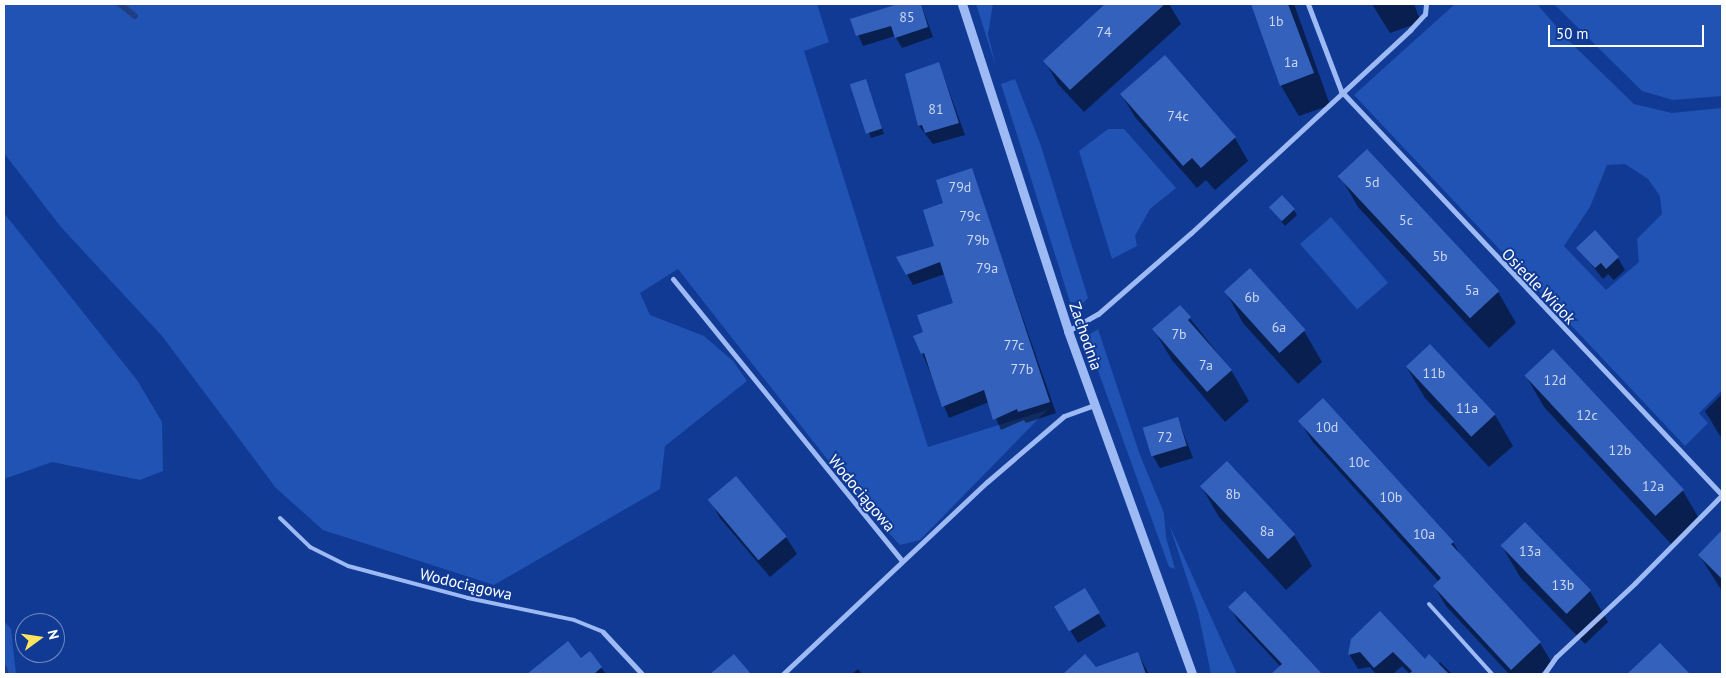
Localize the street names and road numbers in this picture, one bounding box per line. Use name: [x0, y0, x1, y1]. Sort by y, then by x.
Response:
street label: Osiedle Widok: [1498, 244, 1580, 328]
street label: Zachodnia: [1065, 300, 1107, 372]
street label: Wodociągowa: [824, 451, 900, 535]
street label: Wodociągowa: [418, 564, 514, 604]

